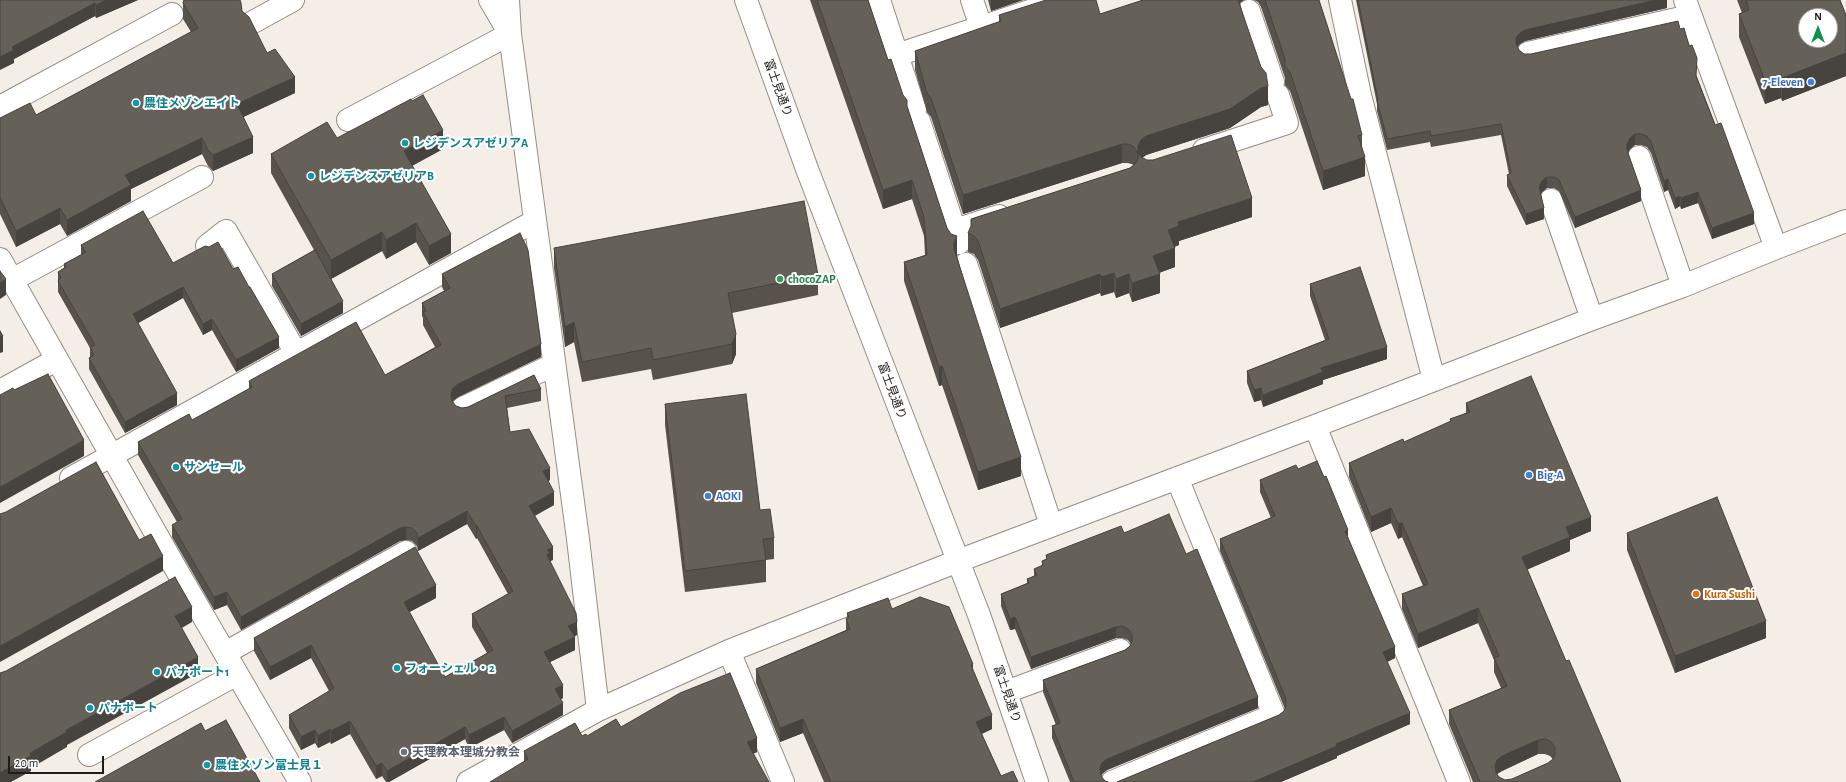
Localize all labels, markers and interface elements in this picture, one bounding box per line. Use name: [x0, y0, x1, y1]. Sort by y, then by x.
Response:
north arrow: [1798, 8, 1838, 48]
text: N: [1814, 11, 1822, 22]
street label: 富士見通り: [761, 57, 795, 119]
place label: 7-Eleven: [1762, 75, 1803, 89]
marker: 7-Eleven: [1806, 77, 1816, 87]
place label: 農住メゾンエイト: [144, 96, 240, 110]
marker: 農住メゾンエイト: [131, 98, 141, 108]
place label: レジデンスアゼリアA: [413, 136, 528, 150]
marker: レジデンスアゼリアA: [400, 138, 410, 148]
place label: レジデンスアゼリアB: [319, 169, 434, 183]
marker: レジデンスアゼリアB: [306, 171, 316, 181]
place label: chocoZAP: [788, 272, 836, 286]
marker: chocoZAP: [775, 274, 785, 284]
street label: 富士見通り: [875, 360, 909, 422]
place label: サンセール: [184, 460, 244, 474]
marker: サンセール: [171, 462, 181, 472]
place label: Big-A: [1537, 468, 1563, 482]
marker: Big-A: [1524, 470, 1534, 480]
place label: AOKI: [716, 489, 741, 503]
marker: AOKI: [703, 491, 713, 501]
place label: Kura Sushi: [1704, 587, 1755, 601]
marker: Kura Sushi: [1691, 589, 1701, 599]
place label: フォーシェル・2: [405, 661, 495, 675]
marker: フォーシェル・2: [392, 663, 402, 673]
street label: 富士見通り: [990, 663, 1024, 725]
place label: パナポート1: [165, 665, 229, 679]
marker: パナポート1: [152, 667, 162, 677]
place label: パナポート: [98, 701, 158, 715]
marker: パナポート: [85, 703, 95, 713]
place label: 天理教本理城分教会: [412, 745, 520, 759]
marker: 天理教本理城分教会: [399, 747, 409, 757]
scale bar: [10, 748, 106, 774]
text: 20 m: [15, 757, 38, 769]
place label: 農住メゾン富士見１: [215, 758, 323, 772]
marker: 農住メゾン富士見１: [202, 760, 212, 770]

